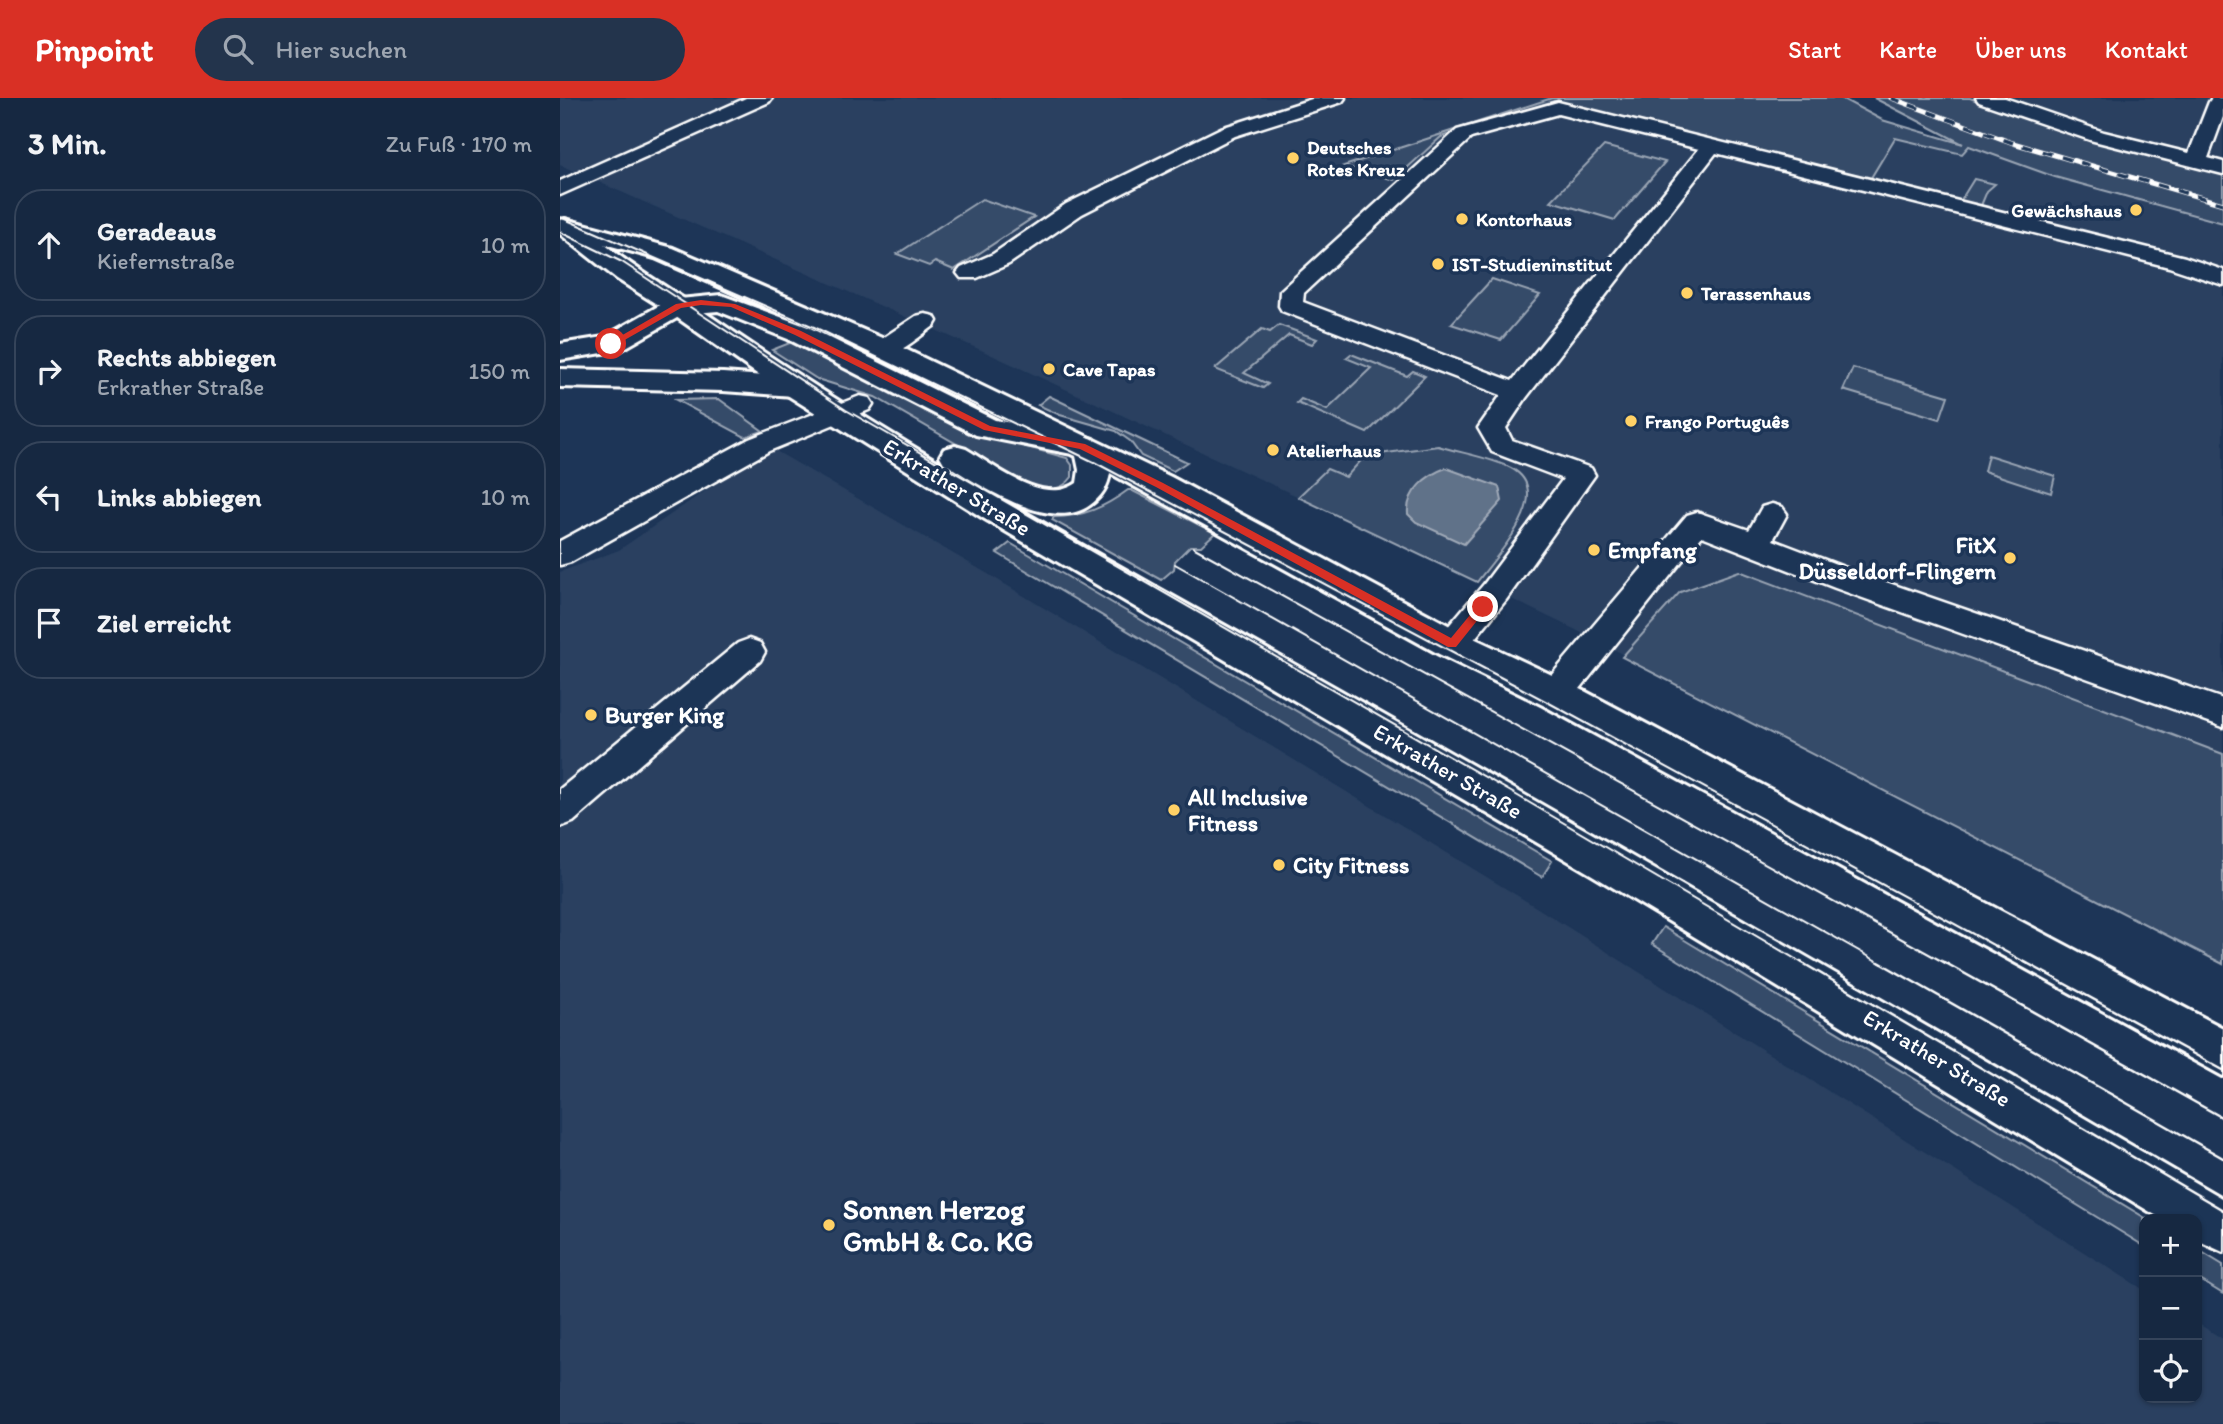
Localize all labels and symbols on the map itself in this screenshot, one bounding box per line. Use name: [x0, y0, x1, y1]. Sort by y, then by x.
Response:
place label: Deutsches Rotes Kreuz: [1307, 136, 1405, 181]
marker: Deutsches Rotes Kreuz: [1285, 150, 1301, 166]
place label: Gewächshaus: [2011, 199, 2122, 222]
marker: Gewächshaus: [2128, 202, 2144, 218]
place label: Kontorhaus: [1476, 208, 1572, 231]
marker: Kontorhaus: [1454, 211, 1470, 227]
place label: IST-Studieninstitut: [1452, 253, 1613, 276]
marker: IST-Studieninstitut: [1430, 256, 1446, 272]
place label: Terassenhaus: [1700, 282, 1812, 305]
marker: Terassenhaus: [1679, 285, 1695, 301]
route start: [595, 328, 626, 359]
place label: Cave Tapas: [1063, 358, 1156, 381]
marker: Cave Tapas: [1041, 361, 1057, 377]
place label: Frango Português: [1645, 410, 1790, 433]
marker: Frango Português: [1623, 413, 1639, 429]
street label: Erkrather Straße: [878, 432, 1036, 542]
place label: Atelierhaus: [1286, 439, 1382, 462]
marker: Atelierhaus: [1265, 442, 1281, 458]
place label: FitX Düsseldorf-Flingern: [1799, 531, 1997, 585]
place label: Empfang: [1608, 536, 1698, 564]
marker: Empfang: [1586, 542, 1602, 558]
marker: FitX Düsseldorf-Flingern: [2002, 550, 2018, 566]
route end: [1467, 591, 1498, 622]
place label: Burger King: [605, 701, 725, 729]
marker: Burger King: [583, 707, 599, 723]
street label: Erkrather Straße: [1369, 717, 1527, 825]
place label: All Inclusive Fitness: [1187, 783, 1308, 837]
marker: All Inclusive Fitness: [1166, 802, 1182, 818]
place label: City Fitness: [1293, 851, 1409, 879]
marker: City Fitness: [1271, 857, 1287, 873]
street label: Erkrather Straße: [1858, 1003, 2016, 1113]
place label: Sonnen Herzog GmbH & Co. KG: [843, 1192, 1033, 1258]
marker: Sonnen Herzog GmbH & Co. KG: [821, 1217, 837, 1233]

